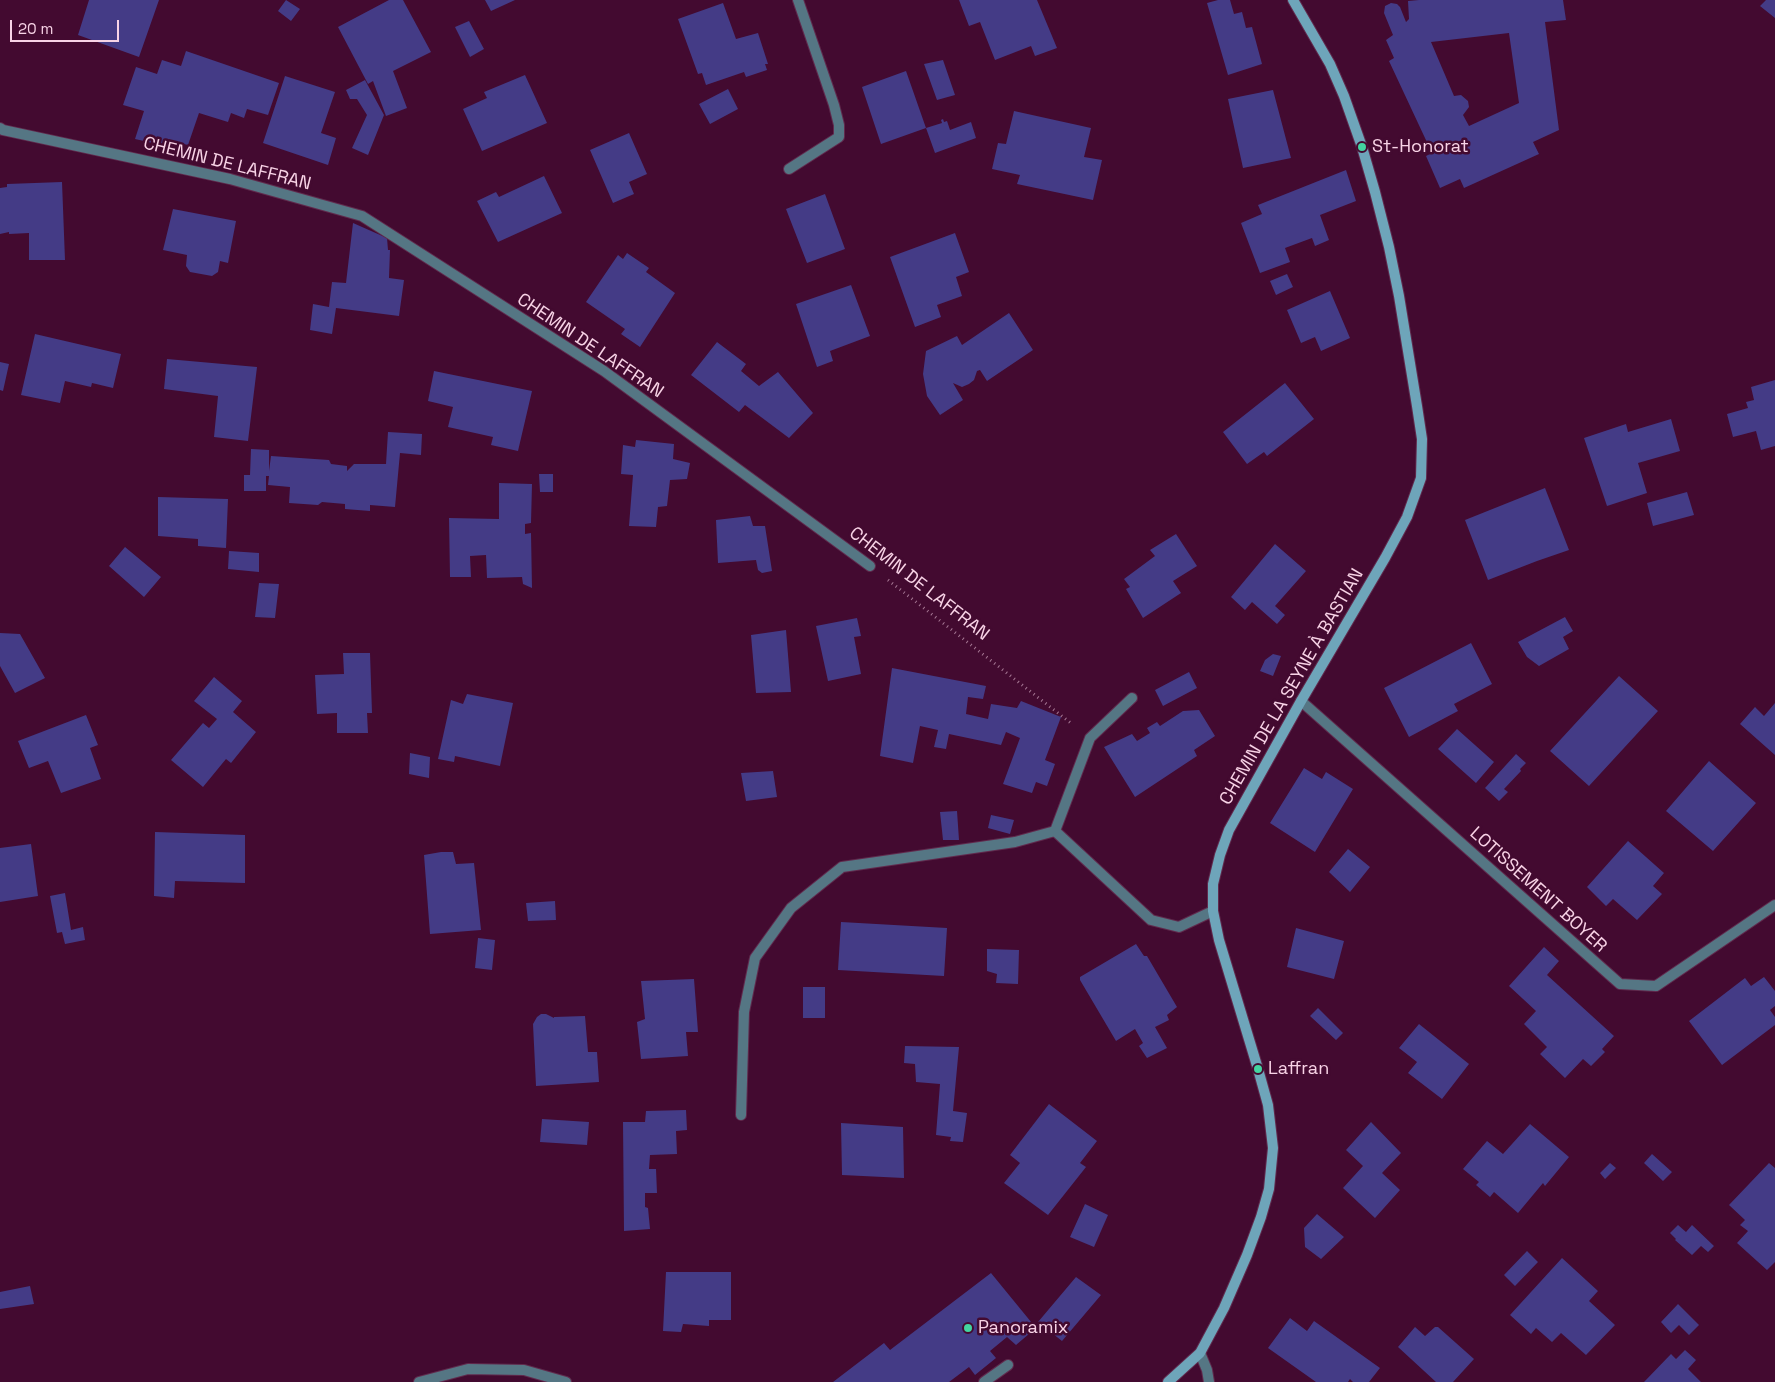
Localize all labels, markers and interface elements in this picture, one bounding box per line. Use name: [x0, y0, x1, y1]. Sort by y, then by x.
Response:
scale bar: [12, 10, 121, 42]
text: 20 m: [18, 19, 53, 38]
street label: CHEMIN DE LAFFRAN: [141, 133, 313, 195]
place label: St-Honorat: [1372, 136, 1469, 158]
marker: St-Honorat: [1356, 141, 1368, 153]
street label: CHEMIN DE LAFFRAN: [513, 289, 667, 403]
street label: CHEMIN DE LAFFRAN: [845, 523, 993, 645]
street label: CHEMIN DE LA SEYNE À BASTIAN: [1215, 565, 1369, 809]
street label: LOTISSEMENT BOYER: [1465, 823, 1611, 957]
place label: Laffran: [1268, 1058, 1329, 1080]
marker: Laffran: [1252, 1063, 1264, 1075]
place label: Panoramix: [978, 1317, 1069, 1339]
marker: Panoramix: [962, 1322, 974, 1334]

